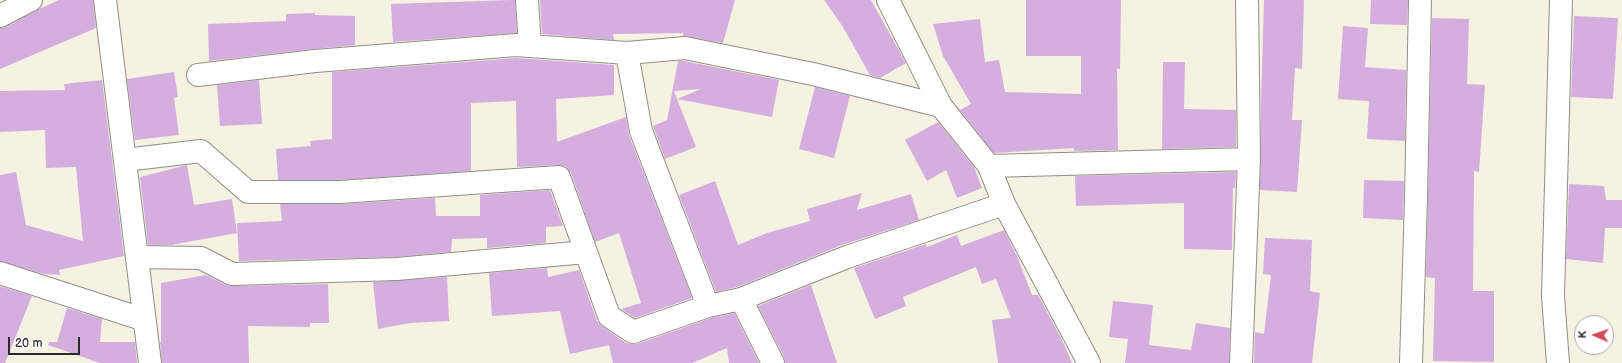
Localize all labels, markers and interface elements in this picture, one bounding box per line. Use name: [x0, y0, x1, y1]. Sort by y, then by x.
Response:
north arrow: [1574, 315, 1614, 355]
scale bar: [10, 329, 82, 355]
text: K: [1576, 331, 1589, 339]
text: 20 m: [15, 336, 42, 351]

